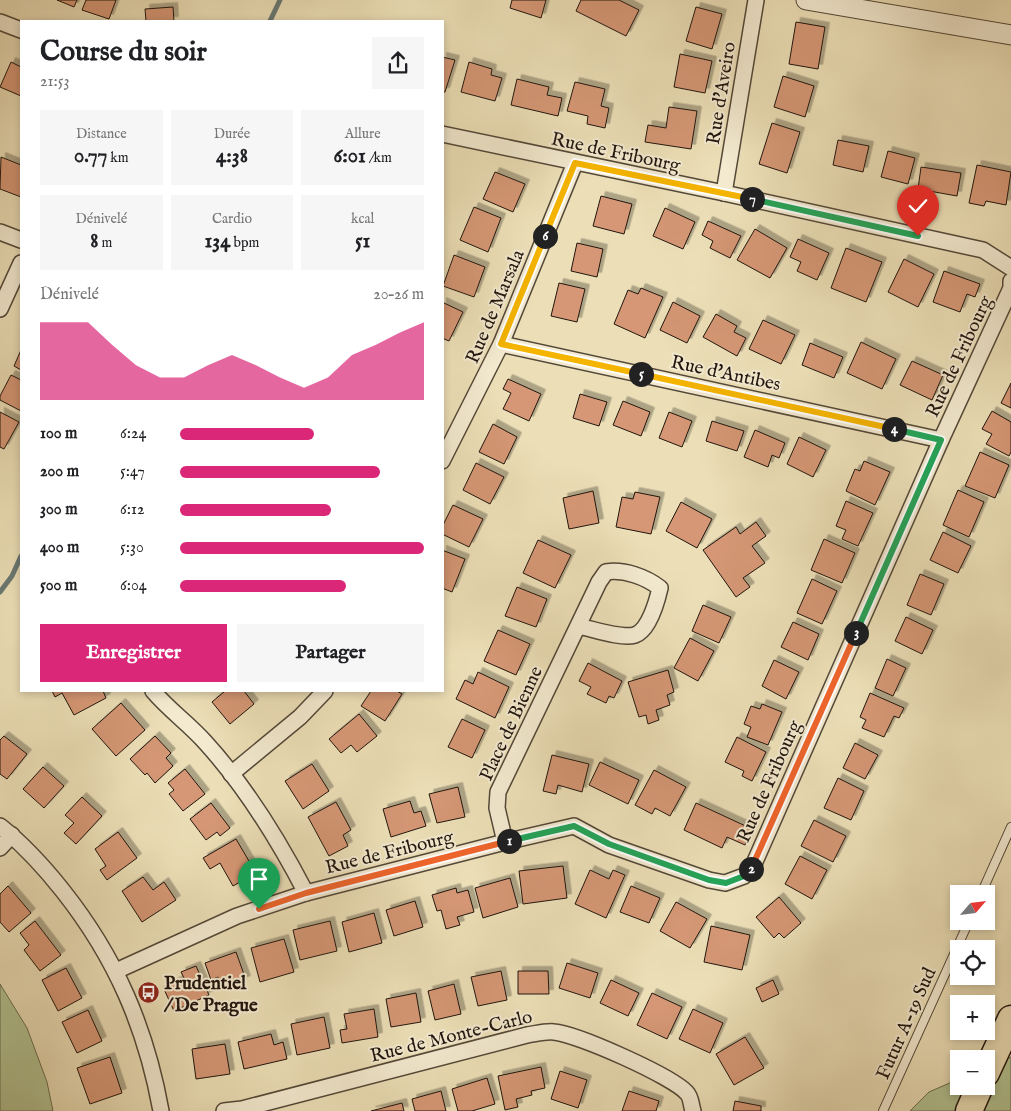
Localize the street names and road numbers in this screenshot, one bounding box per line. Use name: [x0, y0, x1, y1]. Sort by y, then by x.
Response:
street label: Rue d'Aveiro: [702, 40, 742, 146]
street label: Rue de Fribourg: [549, 128, 683, 178]
street label: Rue de Marsala: [461, 245, 531, 367]
street label: Rue de Fribourg: [921, 292, 999, 421]
street label: Rue d'Antibes: [668, 351, 783, 397]
street label: Place de Bienne: [475, 662, 549, 785]
street label: Rue de Fribourg: [732, 716, 808, 847]
street label: Rue de Fribourg: [323, 825, 457, 880]
street label: Futur A-19 Sud: [871, 963, 943, 1084]
street label: Rue de Monte-Carlo: [368, 1005, 535, 1069]

